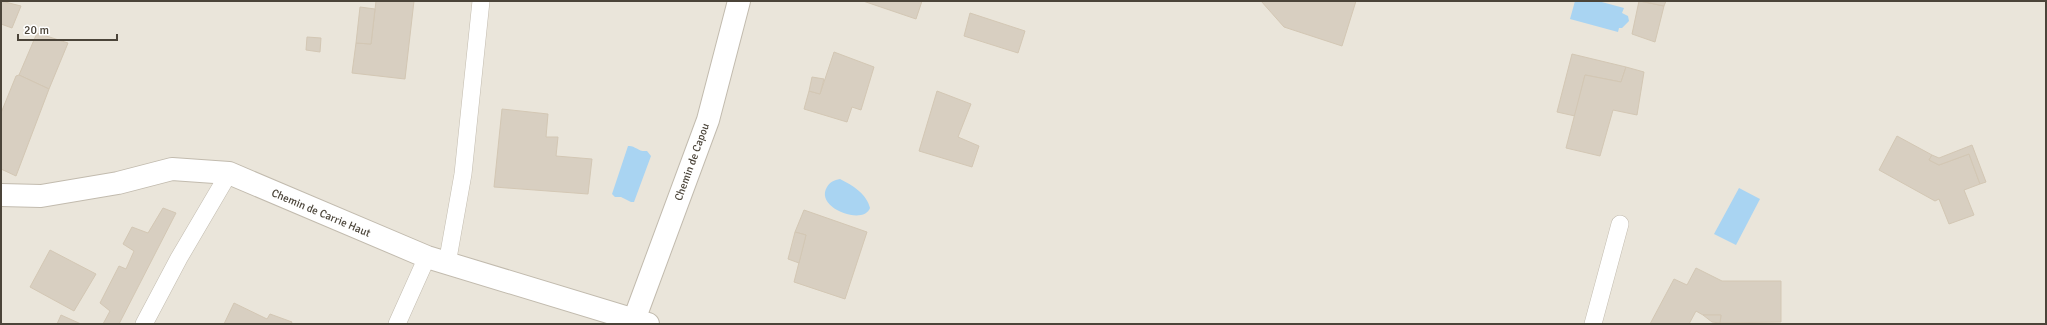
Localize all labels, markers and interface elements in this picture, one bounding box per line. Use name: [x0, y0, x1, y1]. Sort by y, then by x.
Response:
scale bar: [18, 16, 117, 42]
text: 20 m: [24, 23, 49, 38]
street label: Chemin de Capou: [672, 121, 712, 203]
street label: Chemin de Carrie Haut: [270, 186, 373, 240]

